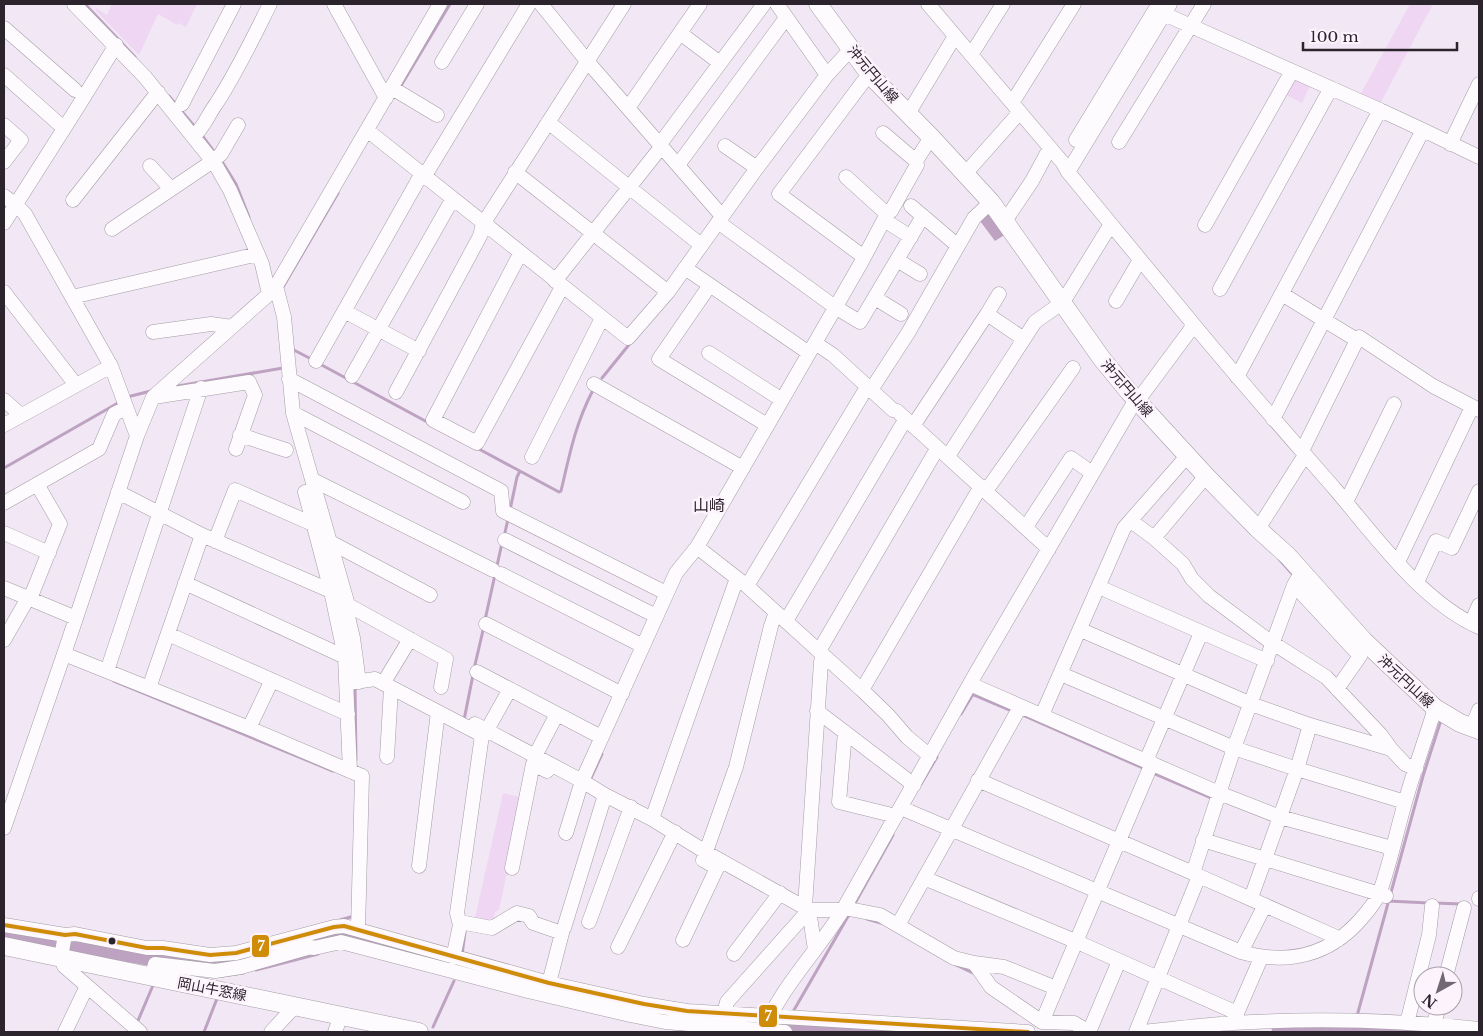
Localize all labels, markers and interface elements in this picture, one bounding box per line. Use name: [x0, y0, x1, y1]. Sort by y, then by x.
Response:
scale bar: [1303, 20, 1457, 52]
text: 100 m: [1310, 27, 1359, 46]
street label: 沖元円山線: [844, 41, 902, 107]
street label: 沖元円山線: [1097, 356, 1157, 420]
district label: 山崎: [693, 495, 725, 515]
street label: 沖元円山線: [1374, 651, 1438, 711]
line badge: 7: [251, 934, 270, 958]
unlabelled marker: [107, 936, 117, 946]
text: 7: [257, 937, 265, 955]
north arrow: [1413, 966, 1463, 1016]
street label: 岡山牛窓線: [176, 973, 248, 1005]
text: N: [1419, 990, 1441, 1012]
line badge: 7: [758, 1004, 778, 1028]
text: 7: [764, 1007, 772, 1025]

